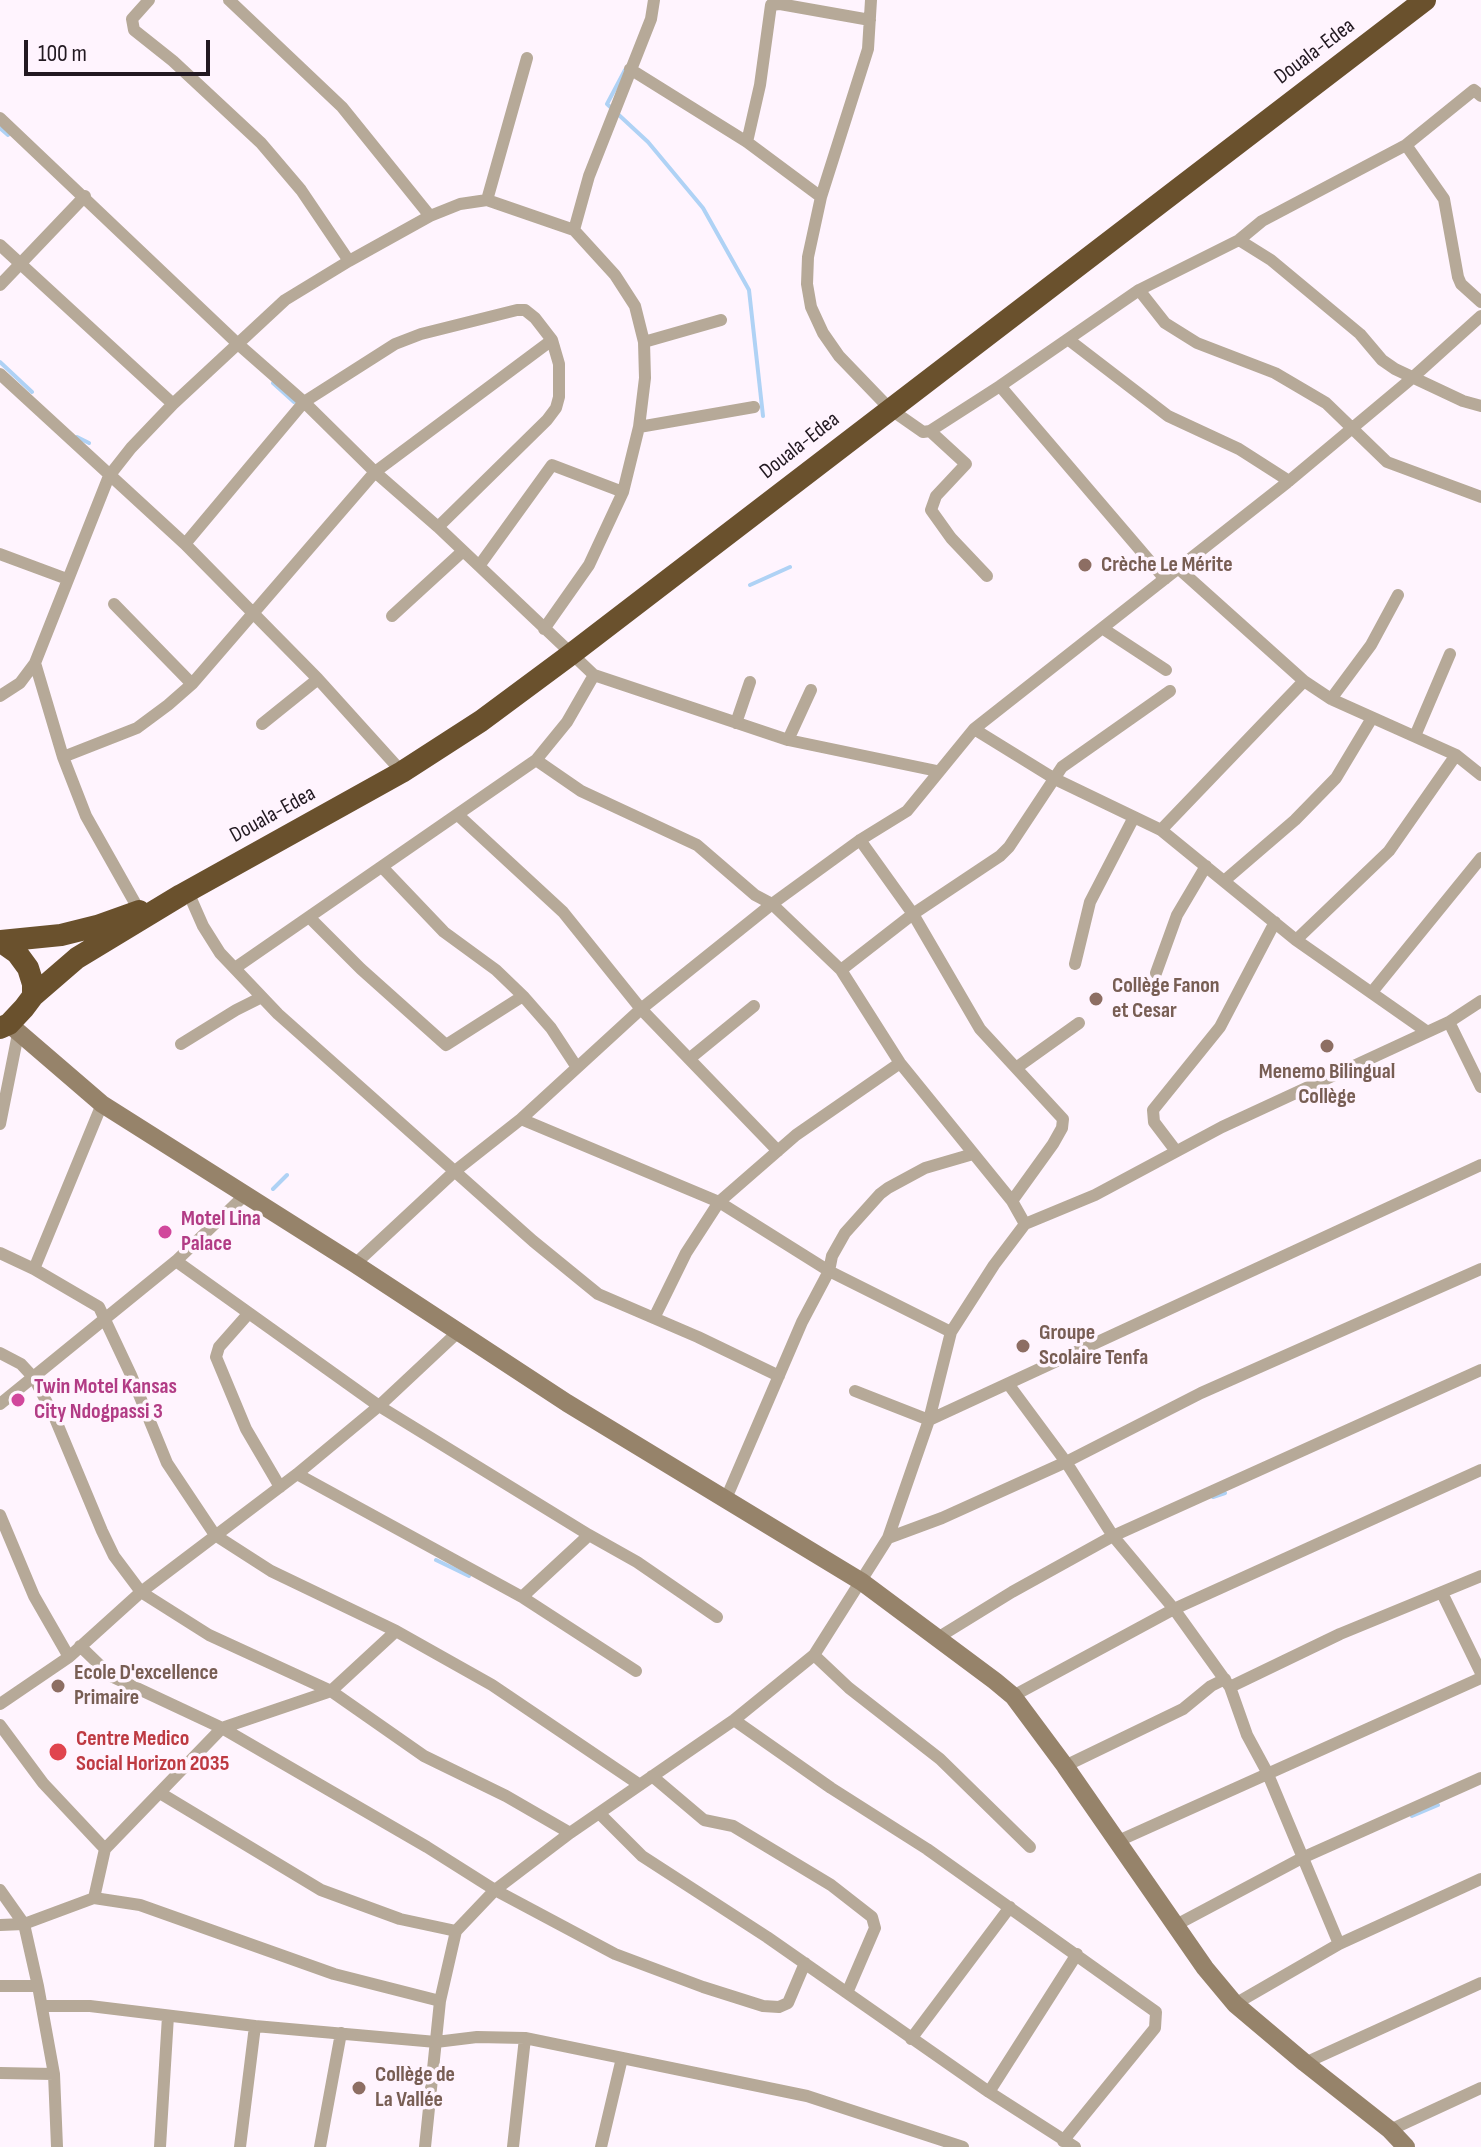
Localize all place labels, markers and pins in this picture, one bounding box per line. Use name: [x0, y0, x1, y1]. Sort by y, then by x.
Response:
place label: Crèche Le Mérite: [1101, 552, 1233, 578]
marker: Crèche Le Mérite: [1076, 556, 1094, 574]
place label: Collège Fanon et Cesar: [1112, 973, 1220, 1024]
marker: Collège Fanon et Cesar: [1087, 990, 1105, 1008]
marker: Menemo Bilingual Collège: [1318, 1037, 1336, 1055]
place label: Menemo Bilingual Collège: [1259, 1059, 1395, 1110]
place label: Motel Lina Palace: [181, 1206, 261, 1258]
marker: Motel Lina Palace: [156, 1223, 174, 1241]
place label: Groupe Scolaire Tenfa: [1039, 1320, 1148, 1372]
marker: Groupe Scolaire Tenfa: [1014, 1337, 1032, 1355]
place label: Twin Motel Kansas City Ndogpassi 3: [34, 1374, 177, 1426]
marker: Twin Motel Kansas City Ndogpassi 3: [9, 1391, 27, 1409]
place label: Ecole D'excellence Primaire: [74, 1660, 218, 1712]
marker: Ecole D'excellence Primaire: [49, 1677, 67, 1695]
place label: Centre Medico Social Horizon 2035: [76, 1726, 229, 1778]
marker: Centre Medico Social Horizon 2035: [47, 1741, 69, 1763]
place label: Collège de La Vallée: [375, 2062, 455, 2114]
marker: Collège de La Vallée: [350, 2079, 368, 2097]

